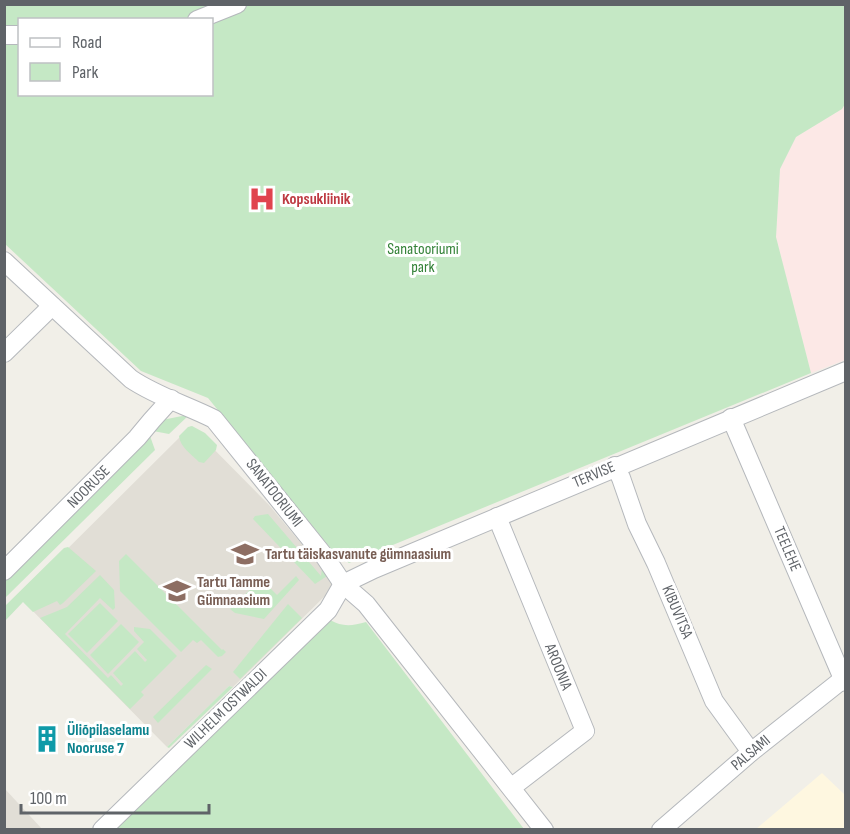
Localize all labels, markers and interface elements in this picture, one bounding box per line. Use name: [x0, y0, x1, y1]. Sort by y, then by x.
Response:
legend: [18, 18, 213, 96]
text: Road: [72, 32, 102, 53]
text: Park: [72, 62, 98, 83]
hospital icon: Kopsukliinik: [247, 184, 277, 214]
place label: Kopsukliinik: [282, 190, 351, 209]
park label: Sanatooriumi park: [387, 240, 459, 277]
street label: SANATOORIUMI: [241, 455, 307, 531]
street label: TERVISE: [570, 458, 618, 492]
street label: NOORUSE: [64, 462, 114, 512]
street label: TEELEHE: [769, 524, 805, 574]
school or university icon: Tartu täiskasvanute gümnaasium: [230, 539, 260, 569]
place label: Tartu täiskasvanute gümnaasium: [265, 545, 451, 564]
place label: Tartu Tamme Gümnaasium: [197, 573, 270, 610]
school or university icon: Tartu Tamme Gümnaasium: [162, 576, 192, 606]
street label: KIBUVITSA: [657, 583, 697, 642]
street label: AROONIA: [540, 640, 576, 693]
street label: WILHELM OSTWALDI: [181, 665, 271, 753]
place label: Üliõpilaselamu Nooruse 7: [67, 721, 149, 758]
building icon: Üliõpilaselamu Nooruse 7: [32, 724, 62, 754]
street label: PALSAMI: [727, 731, 775, 775]
scale bar: [21, 777, 208, 815]
text: 100 m: [30, 788, 67, 809]

